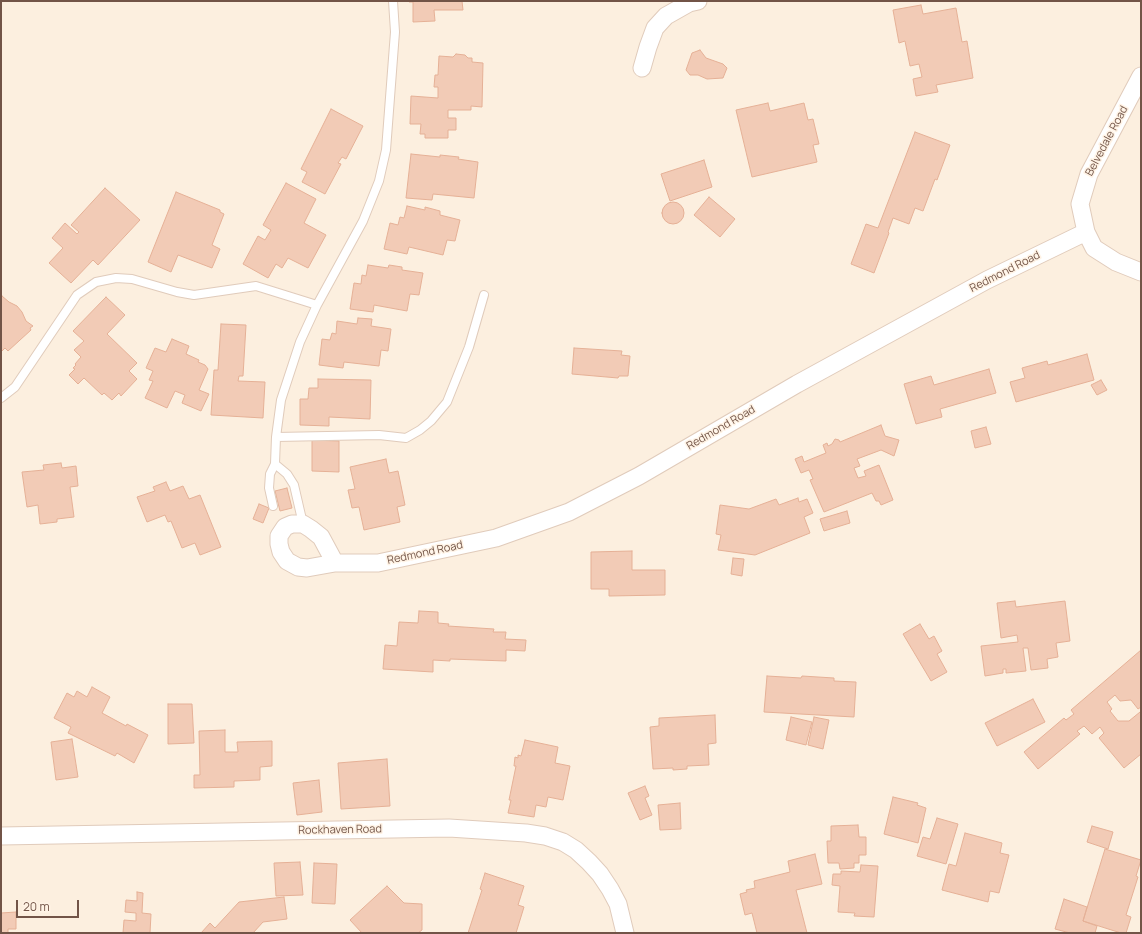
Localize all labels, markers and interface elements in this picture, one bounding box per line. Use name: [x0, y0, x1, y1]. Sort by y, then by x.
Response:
street label: Belvedale Road: [1083, 104, 1131, 178]
street label: Redmond Road: [968, 249, 1042, 295]
street label: Redmond Road: [684, 403, 758, 453]
street label: Redmond Road: [386, 539, 464, 567]
street label: Rockhaven Road: [298, 823, 382, 837]
scale bar: [18, 892, 81, 918]
text: 20 m: [23, 898, 50, 915]

